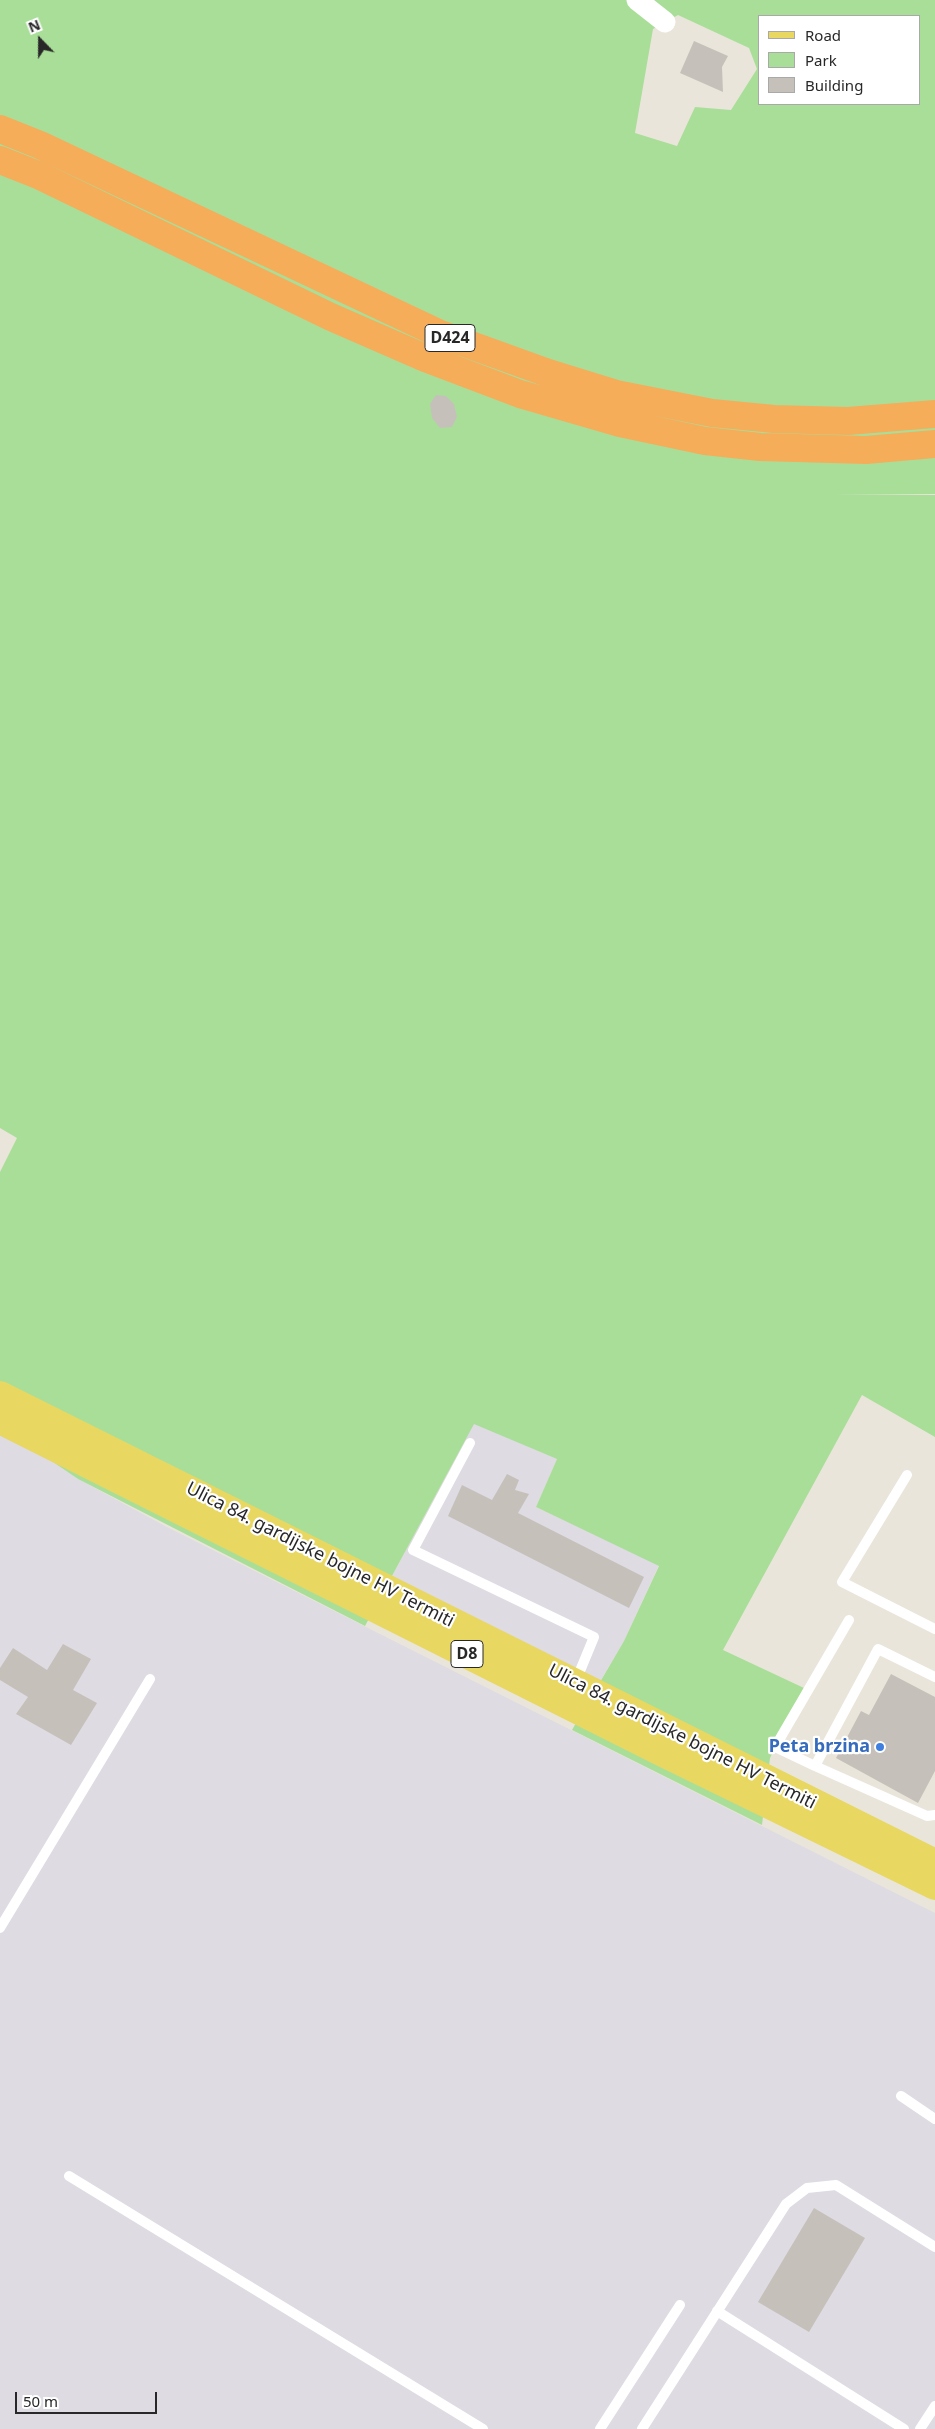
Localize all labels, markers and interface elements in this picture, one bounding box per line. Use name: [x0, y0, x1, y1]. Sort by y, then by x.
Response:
north arrow: [15, 15, 65, 65]
text: N: [25, 15, 43, 37]
legend: [758, 15, 920, 105]
text: Road: [805, 25, 841, 45]
text: Park: [805, 50, 837, 70]
text: Building: [805, 75, 863, 95]
road number: D424: [425, 324, 475, 352]
street label: Ulica 84. gardijske bojne HV Termiti: [182, 1478, 458, 1632]
road number: D8: [451, 1640, 483, 1668]
street label: Ulica 84. gardijske bojne HV Termiti: [544, 1660, 820, 1814]
place label: Peta brzina: [769, 1736, 870, 1758]
marker: Peta brzina: [874, 1741, 886, 1753]
scale bar: [18, 2382, 160, 2414]
text: 50 m: [23, 2391, 58, 2411]

